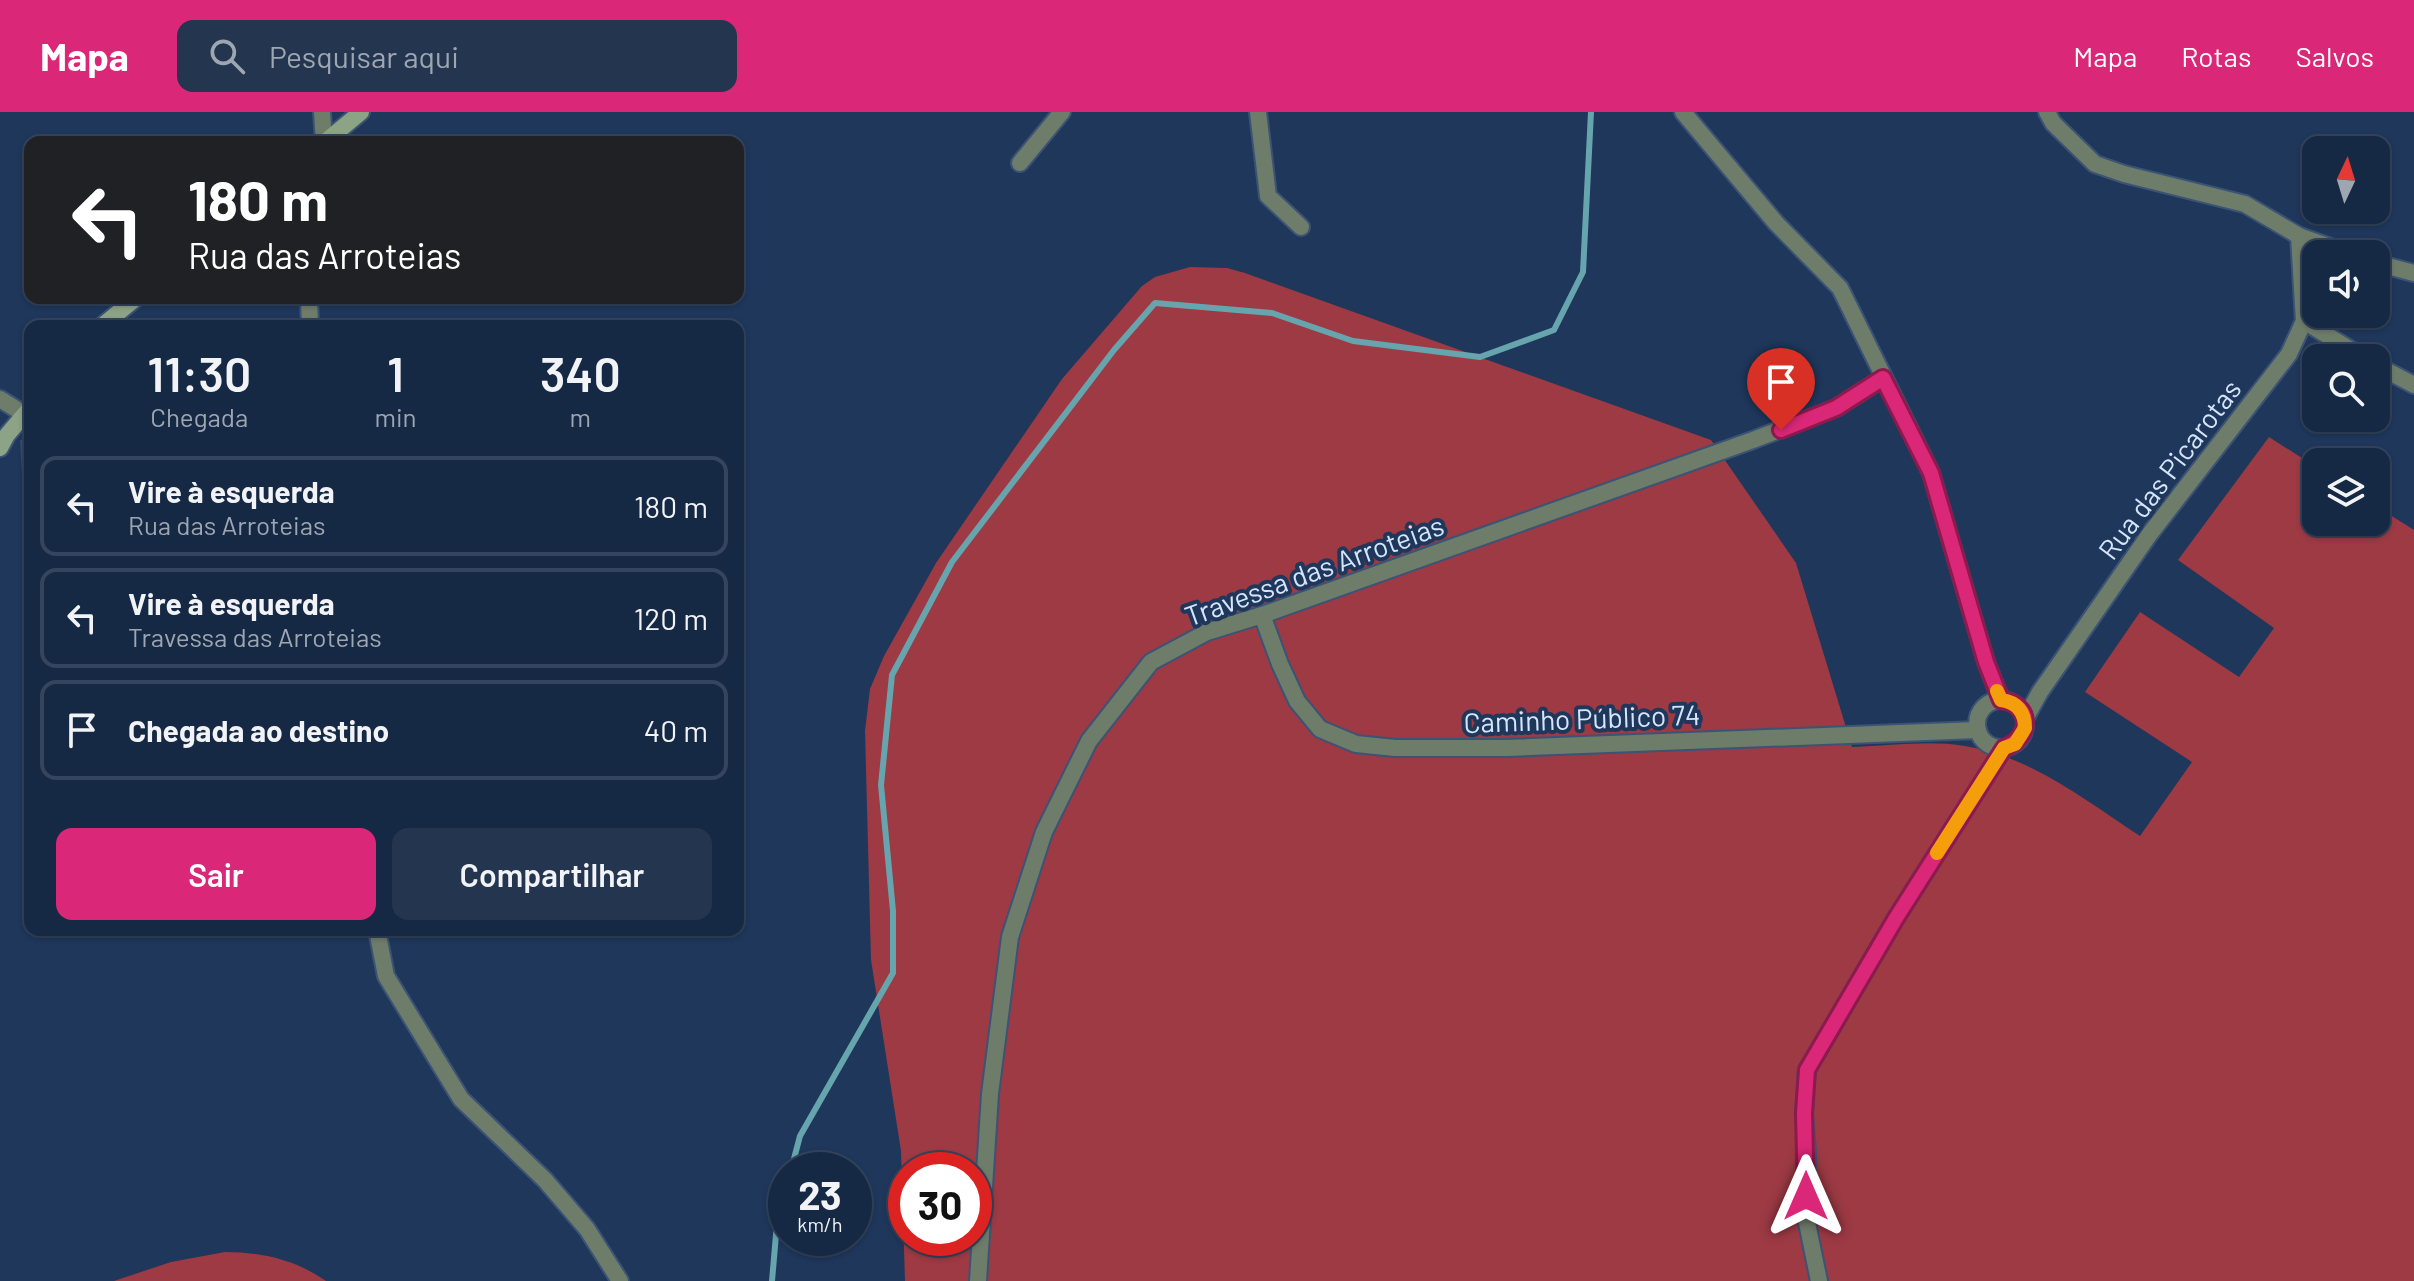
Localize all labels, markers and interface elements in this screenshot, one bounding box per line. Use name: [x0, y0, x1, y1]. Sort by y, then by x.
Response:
search box: [177, 20, 737, 92]
text: Mapa: [40, 33, 129, 79]
icon: search: [205, 34, 249, 78]
text: Pesquisar aqui: [269, 38, 459, 74]
text: Mapa: [2073, 39, 2137, 73]
text: Rotas: [2181, 39, 2251, 73]
text: Salvos: [2295, 39, 2374, 73]
north arrow: [2302, 136, 2390, 224]
map controls: [2302, 136, 2390, 536]
text: 180 m: [188, 165, 328, 232]
icon: left: [56, 168, 160, 272]
text: Rua das Arroteias: [188, 233, 461, 276]
button: sound: [2302, 240, 2390, 328]
text: 11:30: [147, 344, 251, 402]
text: 1: [387, 344, 404, 402]
text: 340: [540, 344, 621, 402]
button: search: [2302, 344, 2390, 432]
pin: [1747, 348, 1815, 430]
icon: arrive: [1759, 360, 1803, 404]
street label: Rua das Picarotas: [2090, 372, 2248, 566]
text: Chegada: [150, 401, 248, 432]
text: min: [374, 401, 417, 432]
text: m: [570, 401, 591, 432]
button: layers: [2302, 448, 2390, 536]
text: Vire à esquerda: [128, 473, 335, 509]
icon: left: [60, 484, 104, 528]
text: 180 m: [634, 488, 708, 524]
street label: Travessa das Arroteias: [1180, 507, 1448, 633]
text: Rua das Arroteias: [128, 509, 325, 540]
text: Vire à esquerda: [128, 585, 335, 621]
icon: left: [60, 596, 104, 640]
text: 120 m: [634, 600, 708, 636]
text: Travessa das Arroteias: [128, 621, 382, 652]
street label: Caminho Público 74: [1463, 697, 1701, 739]
icon: arrive: [60, 708, 104, 752]
text: Chegada ao destino: [128, 712, 389, 748]
text: 40 m: [644, 712, 708, 748]
button: Sair: [56, 828, 376, 920]
button: Compartilhar: [392, 828, 712, 920]
speed limit sign: 30: [888, 1152, 992, 1256]
position arrow: [1764, 1154, 1848, 1238]
text: 23: [798, 1170, 842, 1218]
text: km/h: [797, 1212, 843, 1236]

